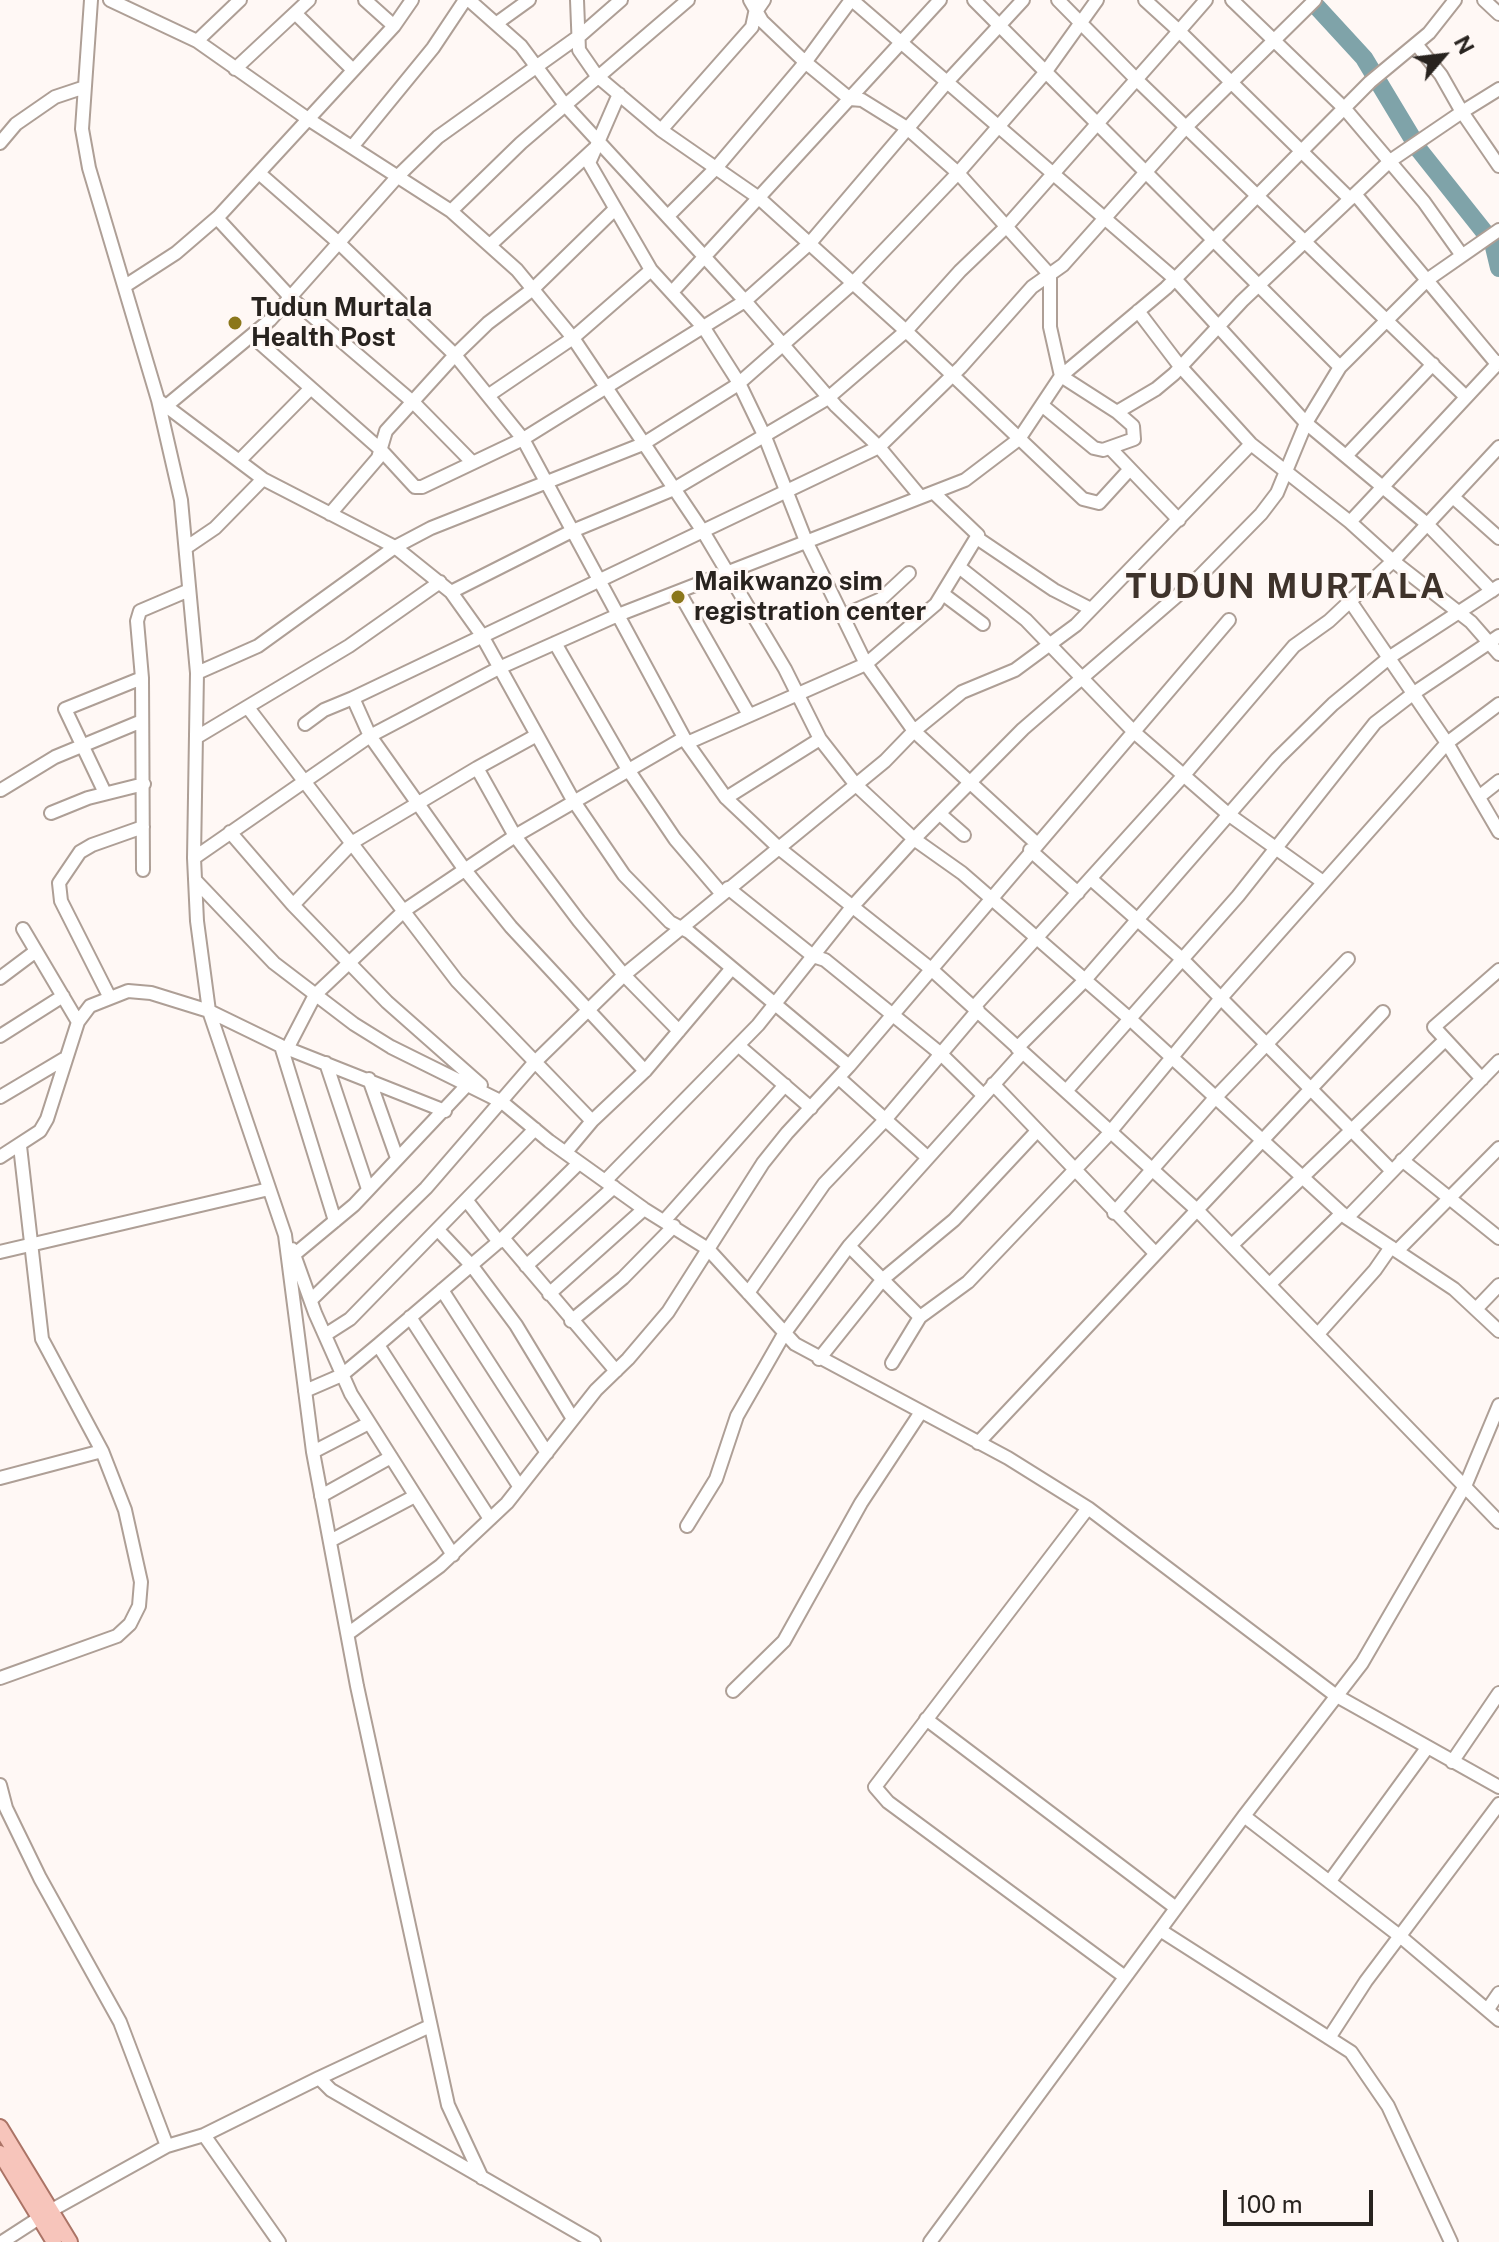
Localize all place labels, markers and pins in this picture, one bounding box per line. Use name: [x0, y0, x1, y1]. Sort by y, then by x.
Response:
place label: Tudun Murtala Health Post: [251, 292, 432, 354]
marker: Tudun Murtala Health Post: [226, 314, 244, 332]
place label: Maikwanzo sim registration center: [694, 566, 926, 628]
marker: Maikwanzo sim registration center: [669, 588, 687, 606]

